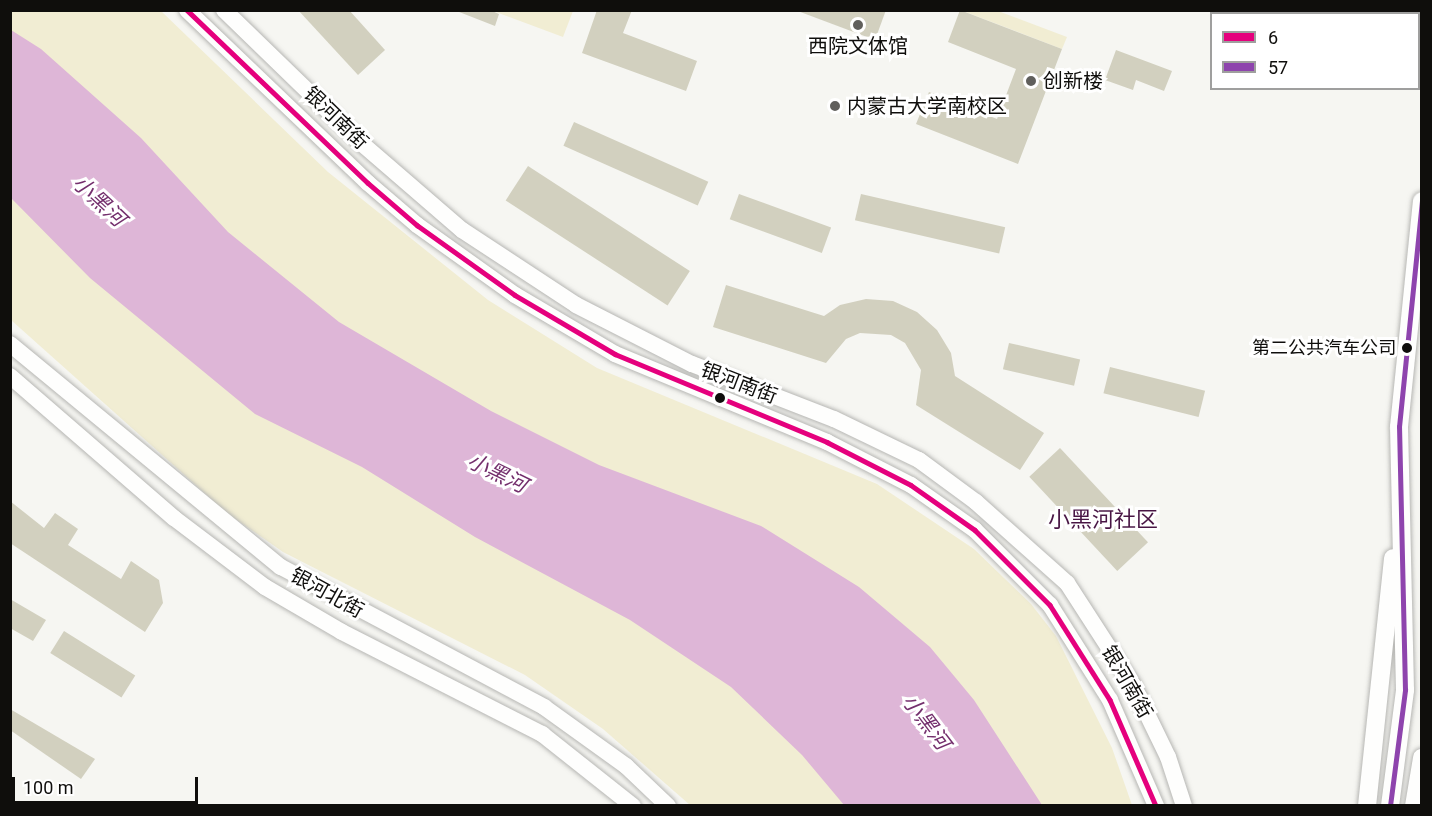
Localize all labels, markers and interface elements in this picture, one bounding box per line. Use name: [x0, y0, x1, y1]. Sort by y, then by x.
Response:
legend: [1210, 12, 1420, 90]
marker: 西院文体馆: [851, 18, 865, 32]
text: 6: [1268, 27, 1278, 48]
place label: 西院文体馆: [808, 34, 908, 58]
text: 57: [1268, 57, 1288, 78]
place label: 创新楼: [1043, 69, 1103, 93]
marker: 创新楼: [1024, 74, 1038, 88]
street label: 银河南街: [299, 82, 373, 154]
place label: 内蒙古大学南校区: [847, 94, 1007, 118]
marker: 内蒙古大学南校区: [828, 99, 842, 113]
water label: 小黑河: [67, 170, 131, 232]
place label: 第二公共汽车公司: [1252, 337, 1396, 359]
marker: 第二公共汽车公司: [1401, 342, 1413, 354]
street label: 银河南街: [697, 357, 781, 409]
unlabelled marker: [714, 392, 726, 404]
water label: 小黑河: [463, 448, 531, 498]
district label: 小黑河社区: [1048, 507, 1158, 533]
street label: 银河北街: [286, 563, 368, 623]
street label: 银河南街: [1097, 641, 1157, 723]
water label: 小黑河: [897, 689, 955, 755]
scale bar: [15, 765, 201, 803]
text: 100 m: [23, 777, 74, 798]

